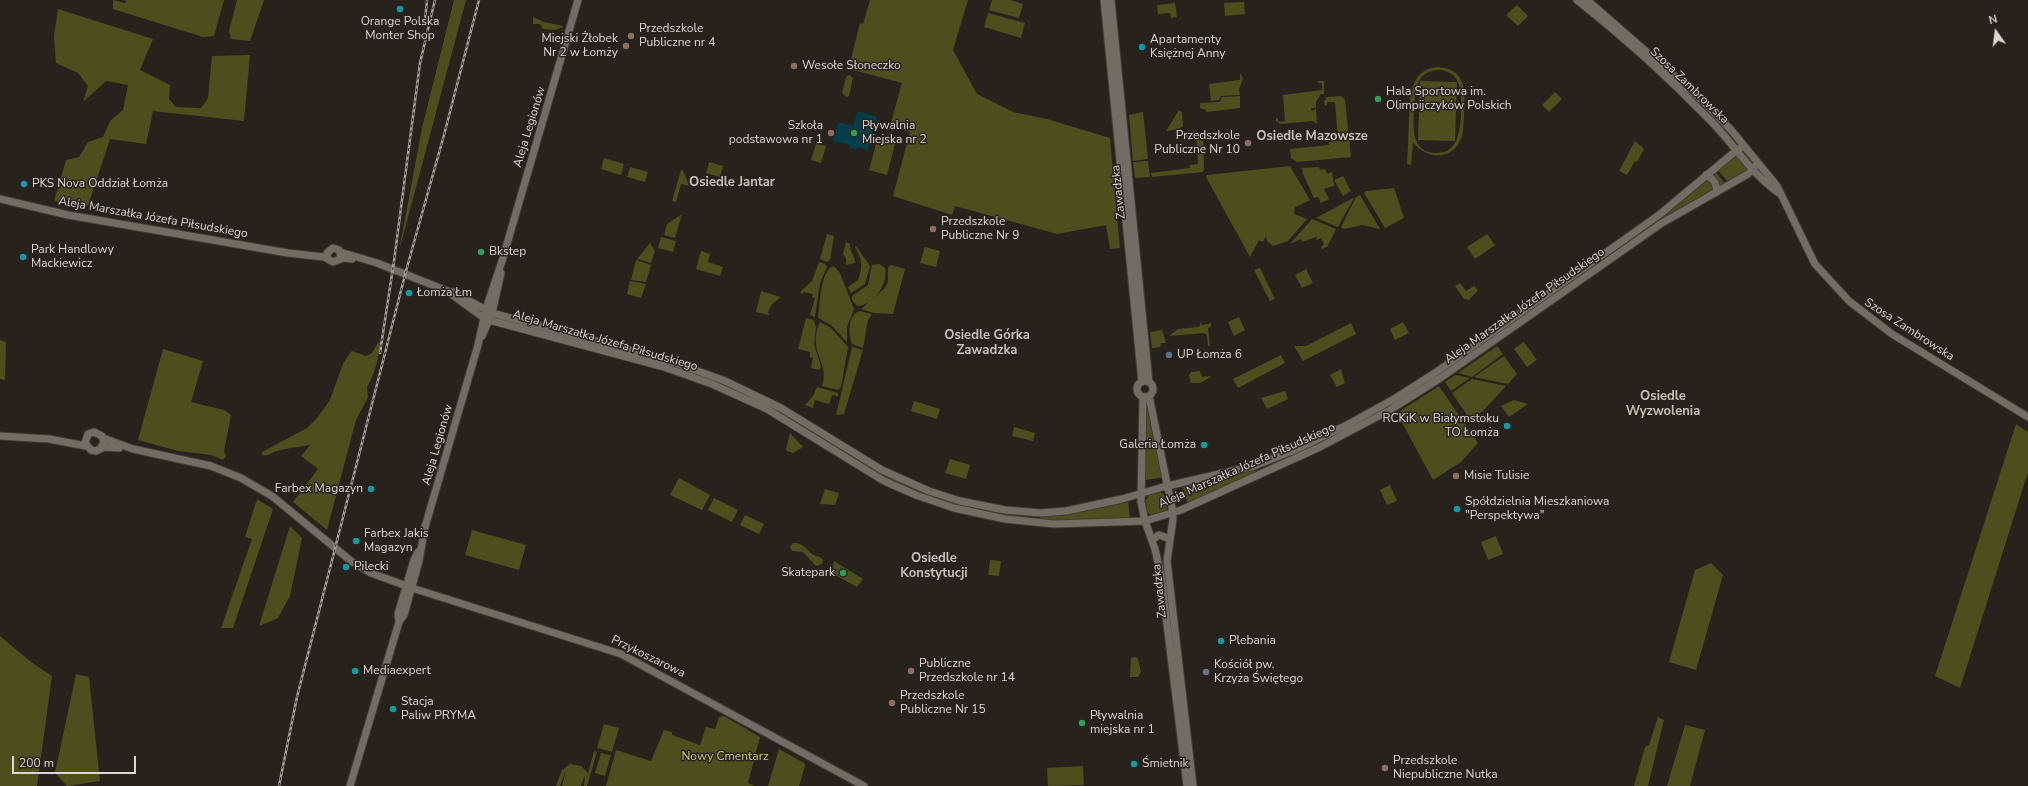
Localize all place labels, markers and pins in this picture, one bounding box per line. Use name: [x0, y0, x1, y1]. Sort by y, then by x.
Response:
marker: Orange Polska Monter Shop: [395, 4, 405, 14]
place label: Orange Polska Monter Shop: [361, 15, 439, 43]
place label: Przedszkole Publiczne nr 4: [639, 22, 715, 50]
marker: Przedszkole Publiczne nr 4: [626, 31, 636, 41]
place label: Miejski Żłobek Nr 2 w Łomży: [541, 32, 618, 60]
place label: Apartamenty Księżnej Anny: [1150, 33, 1225, 61]
marker: Miejski Żłobek Nr 2 w Łomży: [621, 41, 631, 51]
marker: Apartamenty Księżnej Anny: [1137, 42, 1147, 52]
place label: Wesołe Słoneczko: [802, 59, 901, 73]
marker: Wesołe Słoneczko: [789, 61, 799, 71]
place label: Hala Sportowa im. Olimpijczyków Polskich: [1386, 85, 1512, 113]
marker: Hala Sportowa im. Olimpijczyków Polskich: [1373, 94, 1383, 104]
place label: Szkoła podstawowa nr 1: [729, 119, 823, 147]
place label: Pływalnia Miejska nr 2: [862, 119, 927, 147]
marker: Szkoła podstawowa nr 1: [826, 128, 836, 138]
marker: Pływalnia Miejska nr 2: [849, 128, 859, 138]
place label: Przedszkole Publiczne Nr 10: [1154, 129, 1240, 157]
marker: Przedszkole Publiczne Nr 10: [1243, 138, 1253, 148]
place label: PKS Nova Oddział Łomża: [32, 177, 168, 191]
marker: PKS Nova Oddział Łomża: [19, 179, 29, 189]
place label: Przedszkole Publiczne Nr 9: [941, 215, 1019, 243]
marker: Przedszkole Publiczne Nr 9: [928, 224, 938, 234]
place label: Park Handlowy Mackiewicz: [31, 243, 114, 271]
place label: Bkstep: [489, 245, 526, 259]
marker: Bkstep: [476, 247, 486, 257]
marker: Park Handlowy Mackiewicz: [18, 252, 28, 262]
place label: Łomża Łm: [417, 286, 472, 300]
marker: Łomża Łm: [404, 288, 414, 298]
place label: UP Łomża 6: [1177, 348, 1242, 362]
marker: UP Łomża 6: [1164, 350, 1174, 360]
place label: RCKiK w Białymstoku TO Łomża: [1383, 412, 1499, 440]
marker: RCKiK w Białymstoku TO Łomża: [1502, 421, 1512, 431]
place label: Galeria Łomża: [1119, 438, 1196, 452]
marker: Galeria Łomża: [1199, 440, 1209, 450]
place label: Misie Tulisie: [1464, 469, 1529, 483]
marker: Misie Tulisie: [1451, 471, 1461, 481]
place label: Farbex Magazyn: [275, 482, 363, 496]
marker: Farbex Magazyn: [366, 484, 376, 494]
place label: Spółdzielnia Mieszkaniowa "Perspektywa": [1465, 495, 1609, 523]
marker: Spółdzielnia Mieszkaniowa "Perspektywa": [1452, 504, 1462, 514]
place label: Farbex Jakis Magazyn: [364, 527, 429, 555]
marker: Farbex Jakis Magazyn: [351, 536, 361, 546]
place label: Pilecki: [354, 560, 389, 574]
marker: Pilecki: [341, 562, 351, 572]
place label: Skatepark: [781, 566, 835, 580]
marker: Skatepark: [838, 568, 848, 578]
place label: Plebania: [1229, 634, 1276, 648]
marker: Plebania: [1216, 636, 1226, 646]
place label: Publiczne Przedszkole nr 14: [919, 657, 1015, 685]
place label: Kościół pw. Krzyża Świętego: [1214, 658, 1303, 686]
place label: Mediaexpert: [363, 664, 431, 678]
marker: Mediaexpert: [350, 666, 360, 676]
marker: Publiczne Przedszkole nr 14: [906, 666, 916, 676]
marker: Kościół pw. Krzyża Świętego: [1201, 667, 1211, 677]
place label: Przedszkole Publiczne Nr 15: [900, 689, 986, 717]
place label: Stacja Paliw PRYMA: [401, 695, 476, 723]
marker: Przedszkole Publiczne Nr 15: [887, 698, 897, 708]
marker: Stacja Paliw PRYMA: [388, 704, 398, 714]
place label: Pływalnia miejska nr 1: [1090, 709, 1155, 737]
marker: Pływalnia miejska nr 1: [1077, 718, 1087, 728]
place label: Przedszkole Niepubliczne Nutka: [1393, 754, 1498, 782]
place label: Śmietnik: [1142, 757, 1189, 771]
marker: Śmietnik: [1129, 759, 1139, 769]
marker: Przedszkole Niepubliczne Nutka: [1380, 763, 1390, 773]

